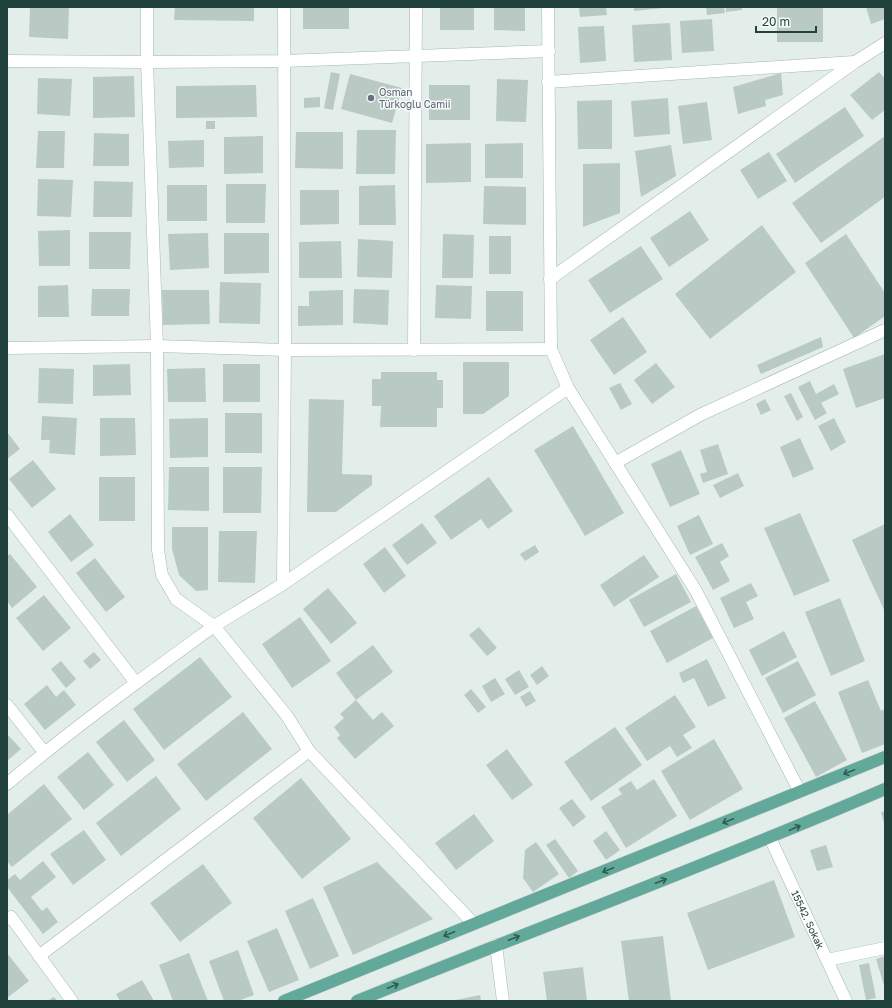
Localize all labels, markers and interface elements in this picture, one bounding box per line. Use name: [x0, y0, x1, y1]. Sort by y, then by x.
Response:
scale bar: [756, 8, 816, 34]
text: 20 m: [762, 14, 790, 29]
place label: Osman Türkoğlu Camii: [379, 86, 450, 110]
marker: Osman Türkoğlu Camii: [366, 93, 376, 103]
one-way arrow: [843, 769, 855, 776]
one-way arrow: [723, 817, 735, 825]
one-way arrow: [788, 824, 800, 831]
one-way arrow: [602, 866, 614, 874]
one-way arrow: [654, 876, 666, 884]
street label: 15542. Sokak: [789, 888, 827, 951]
one-way arrow: [443, 931, 455, 939]
one-way arrow: [507, 933, 519, 941]
one-way arrow: [387, 982, 399, 990]

